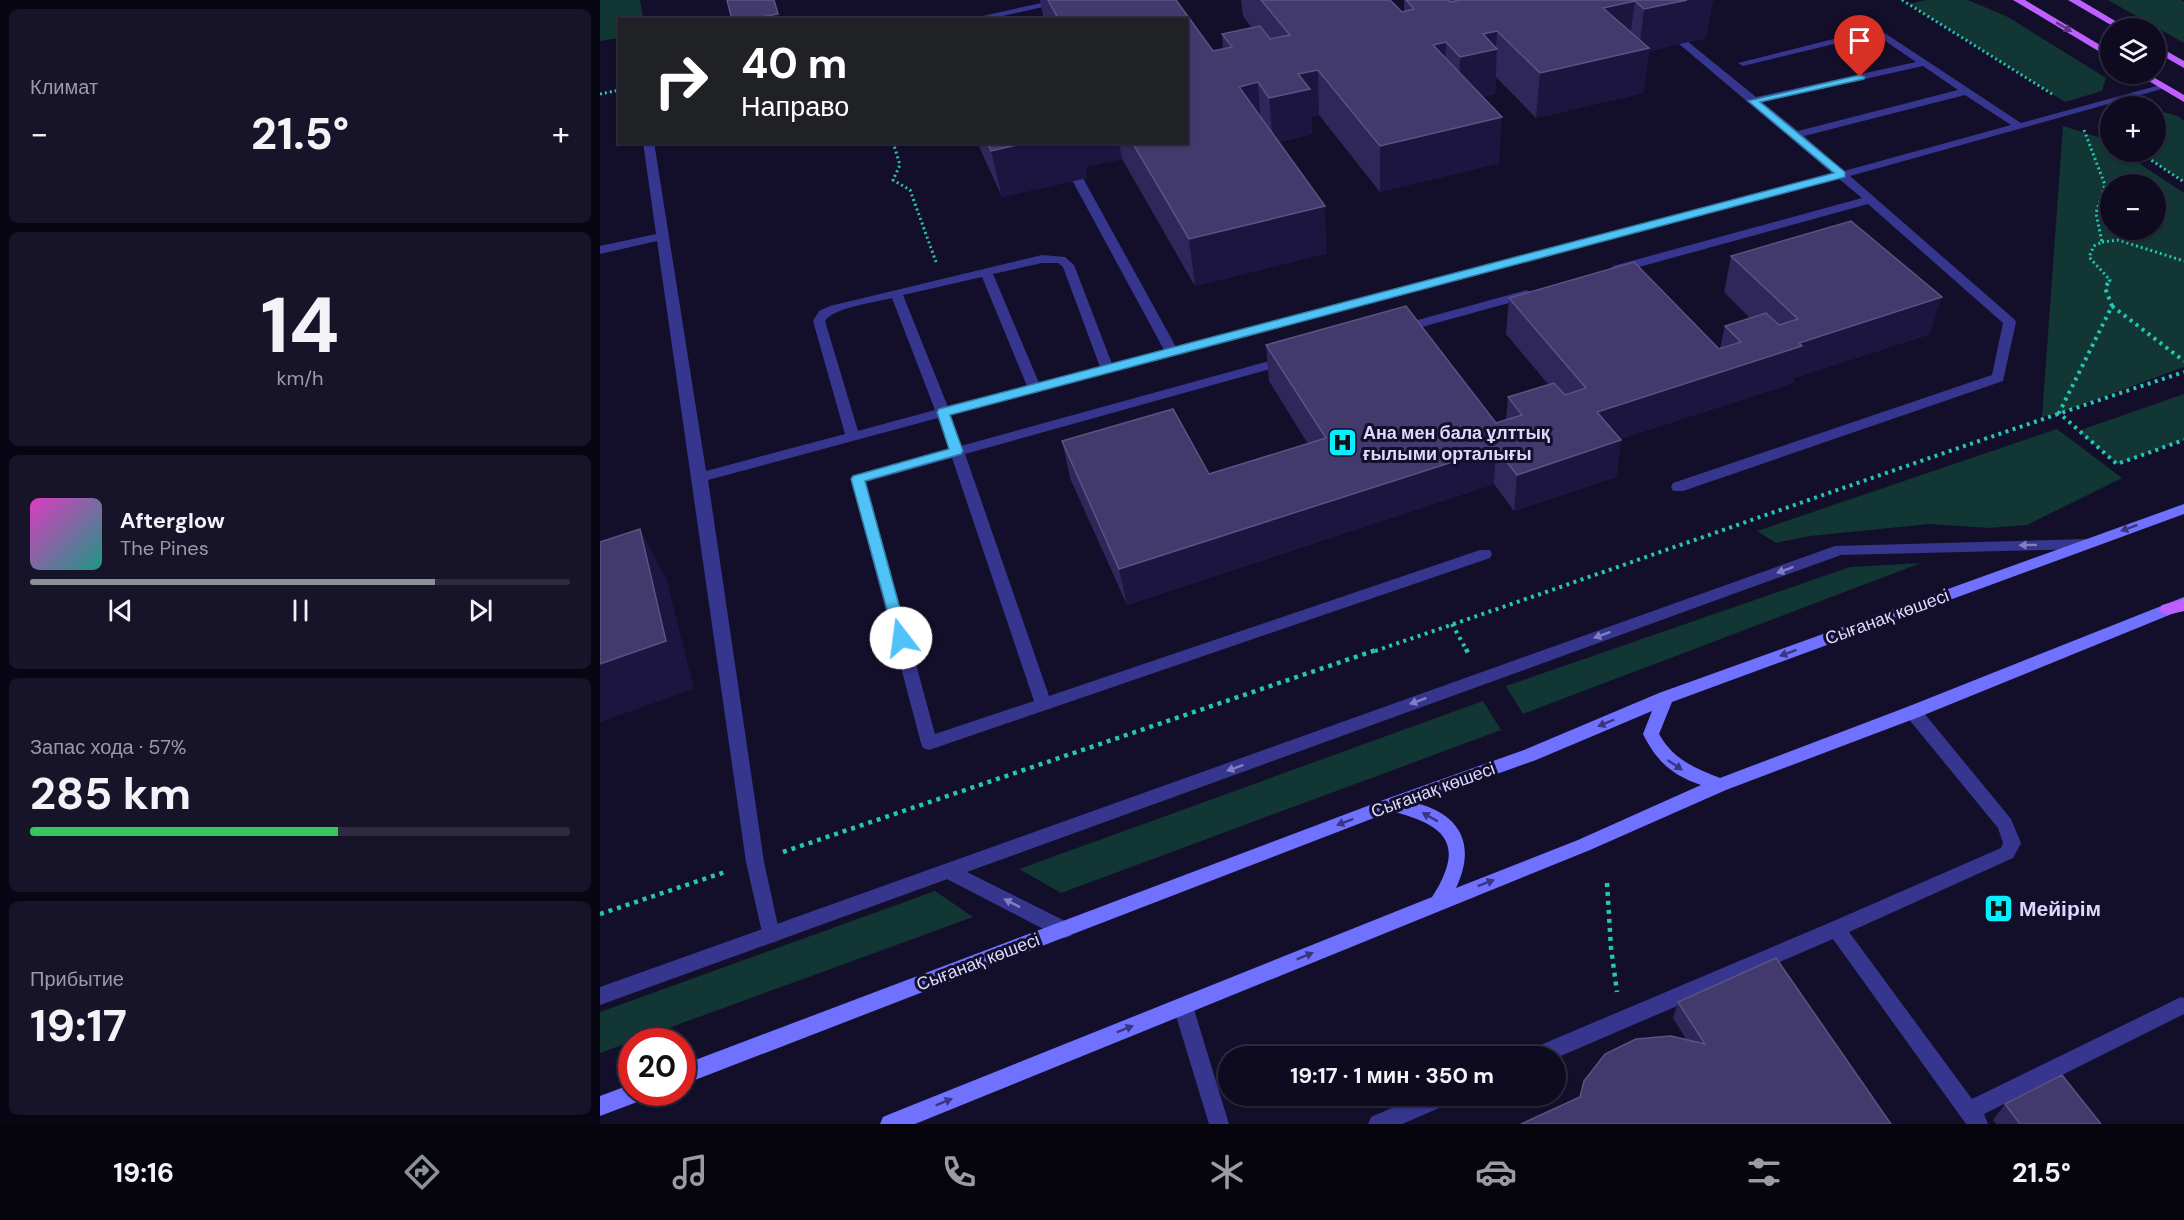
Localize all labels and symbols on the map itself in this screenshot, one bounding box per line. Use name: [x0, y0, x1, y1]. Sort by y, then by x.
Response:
pin: [1834, 15, 1885, 77]
one-way arrow: [2056, 22, 2072, 33]
place label: Ана мен бала ұлттық ғылыми орталығы: [1363, 421, 1551, 466]
hospital icon: Ана мен бала ұлттық ғылыми орталығы: [1326, 427, 1358, 459]
one-way arrow: [2120, 524, 2138, 534]
one-way arrow: [2018, 540, 2037, 550]
one-way arrow: [1776, 565, 1794, 575]
street label: Сығанақ көшесі: [1822, 583, 1952, 651]
position arrow: [869, 606, 933, 670]
one-way arrow: [1593, 631, 1611, 641]
one-way arrow: [1779, 649, 1797, 658]
one-way arrow: [1409, 697, 1427, 707]
one-way arrow: [1597, 719, 1615, 728]
street label: Сығанақ көшесі: [1368, 756, 1498, 824]
one-way arrow: [1667, 759, 1683, 771]
one-way arrow: [1226, 763, 1244, 773]
one-way arrow: [1421, 812, 1438, 822]
one-way arrow: [1336, 818, 1354, 828]
one-way arrow: [1477, 878, 1495, 887]
hospital icon: Мейірім: [1982, 893, 2014, 925]
place label: Мейірім: [2019, 895, 2101, 923]
one-way arrow: [1003, 898, 1020, 908]
street label: Сығанақ көшесі: [913, 927, 1043, 997]
one-way arrow: [1297, 951, 1315, 961]
one-way arrow: [1116, 1024, 1134, 1034]
speed limit sign: 20: [618, 1028, 696, 1106]
one-way arrow: [935, 1097, 953, 1106]

